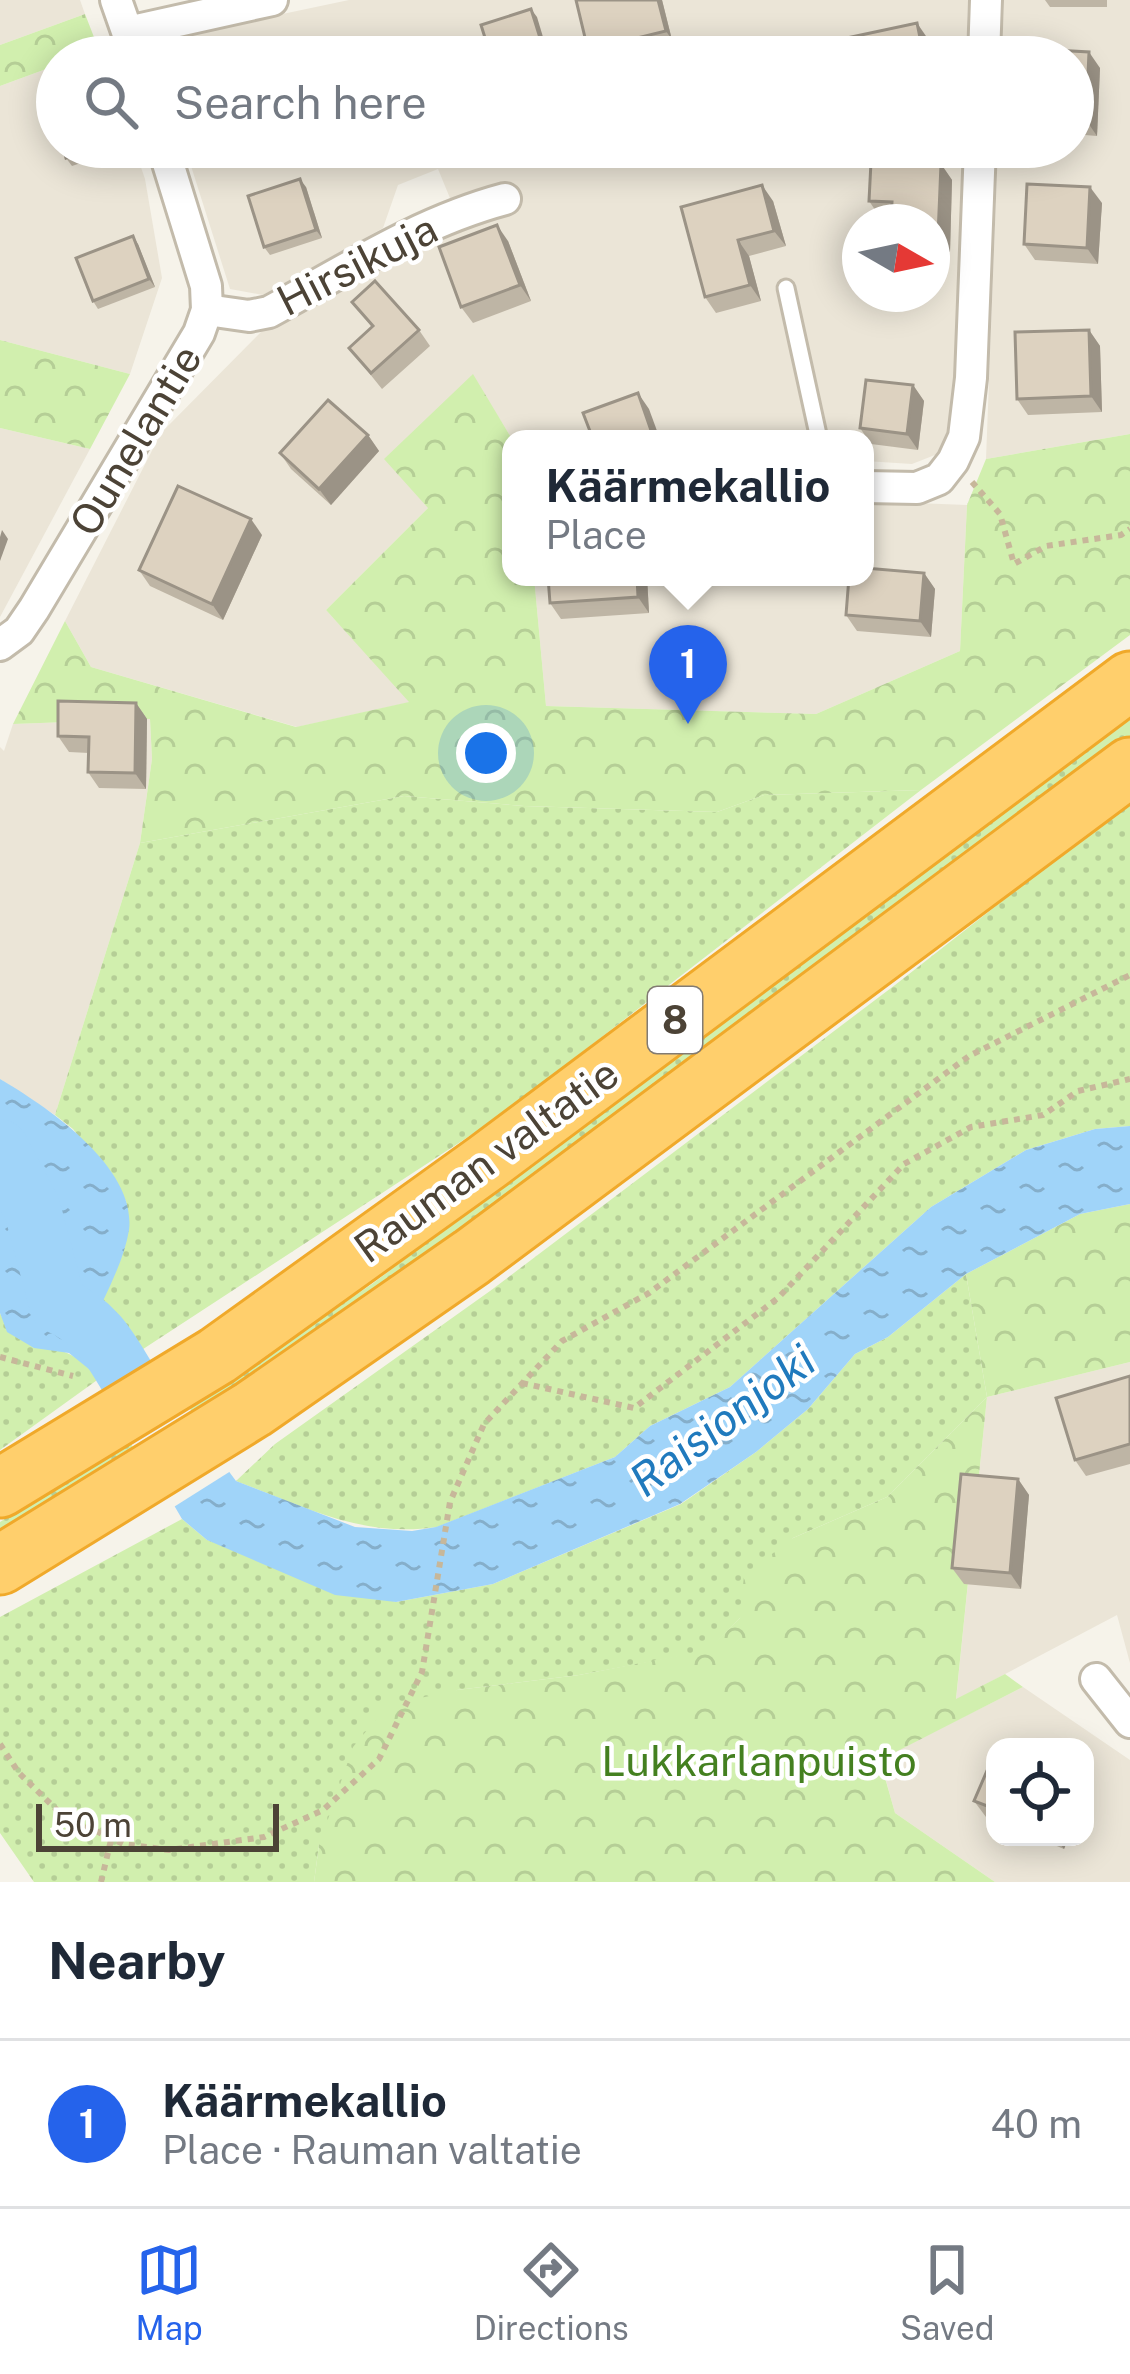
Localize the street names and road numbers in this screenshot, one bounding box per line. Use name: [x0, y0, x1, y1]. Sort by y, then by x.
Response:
street label: Hirsikuja: [269, 203, 445, 325]
street label: Ounelantie: [59, 336, 211, 544]
road number: 8: [648, 987, 702, 1053]
street label: Rauman valtatie: [345, 1048, 627, 1272]

